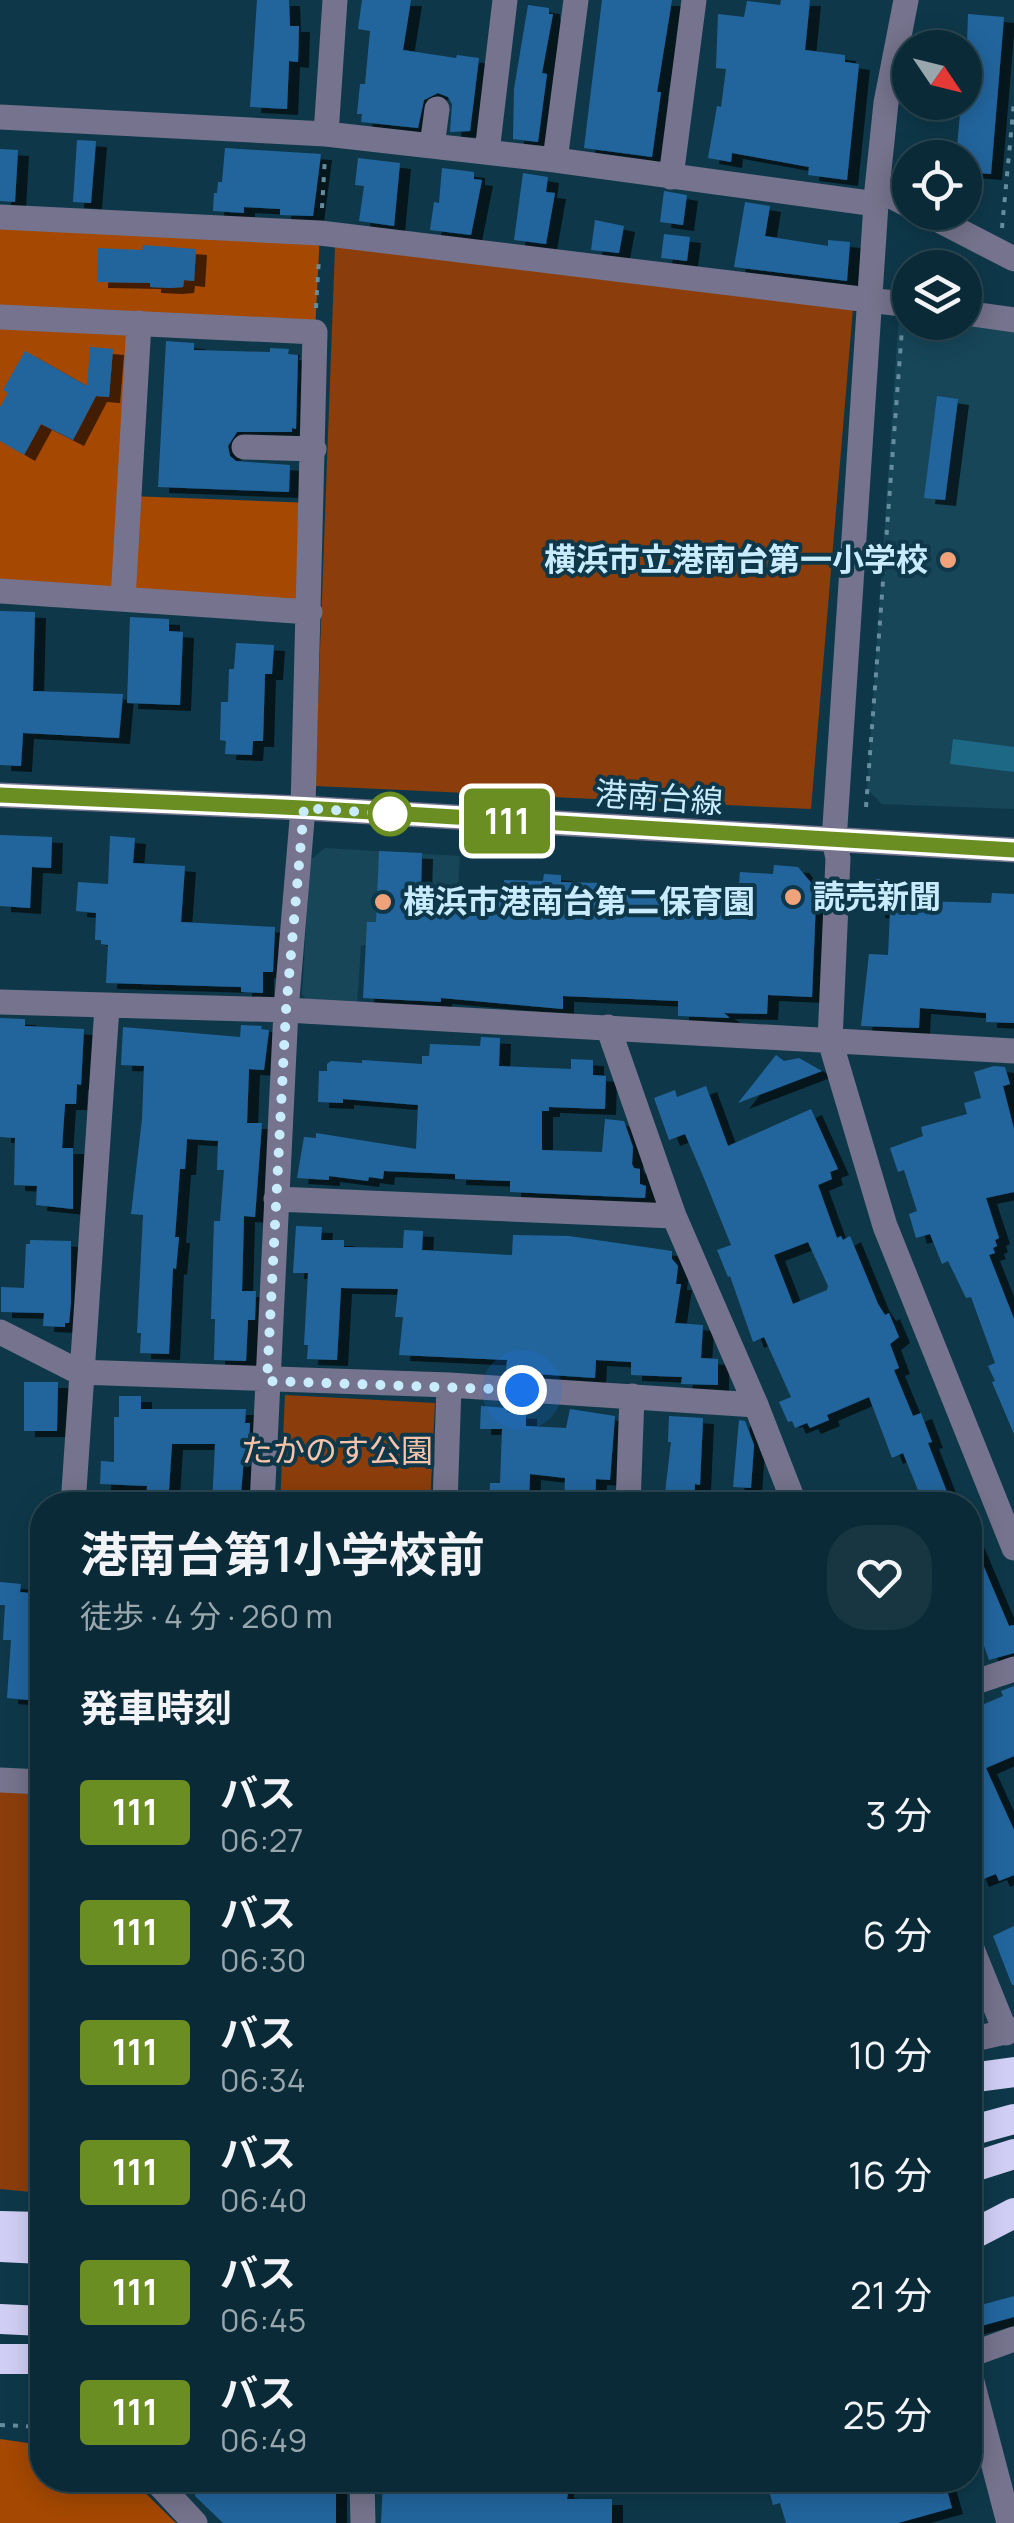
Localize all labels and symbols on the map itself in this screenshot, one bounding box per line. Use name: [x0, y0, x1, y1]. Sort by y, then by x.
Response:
north arrow: [892, 30, 982, 120]
place label: 横浜市立港南台第一小学校: [544, 537, 928, 581]
marker: 横浜市立港南台第一小学校: [937, 549, 959, 571]
street label: 港南台線: [594, 771, 724, 823]
line badge: 111: [450, 788, 564, 854]
unlabelled marker: [369, 793, 411, 835]
place label: 読売新聞: [813, 874, 941, 918]
place label: 横浜市港南台第二保育園: [403, 879, 755, 923]
marker: 読売新聞: [782, 886, 804, 908]
marker: 横浜市港南台第二保育園: [372, 891, 394, 913]
your location: [497, 1365, 547, 1415]
park label: たかのす公園: [241, 1428, 433, 1472]

